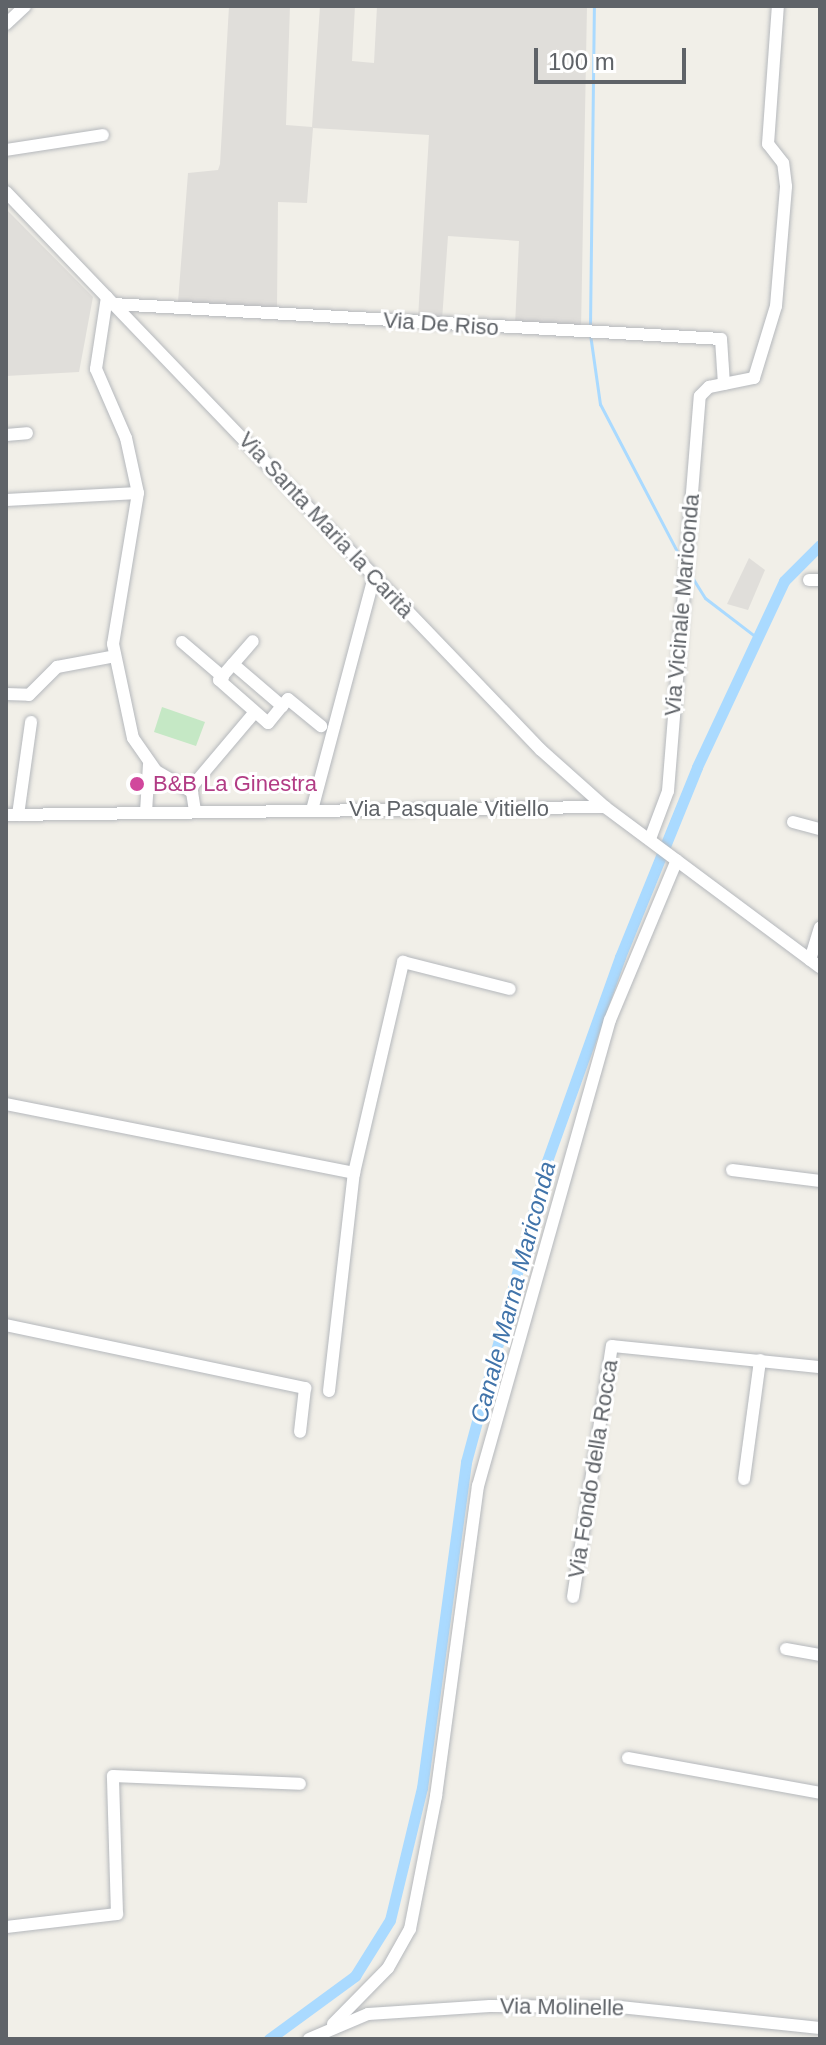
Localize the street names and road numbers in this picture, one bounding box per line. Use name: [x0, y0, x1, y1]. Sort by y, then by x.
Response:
street label: Via De Riso: [382, 307, 500, 341]
street label: Via Santa Maria la Carità: [233, 427, 419, 623]
street label: Via Vicinale Mariconda: [659, 493, 705, 717]
street label: Via Pasquale Vitiello: [349, 796, 549, 822]
street label: Via Fondo della Rocca: [563, 1358, 623, 1580]
street label: Via Molinelle: [500, 1993, 624, 2021]

